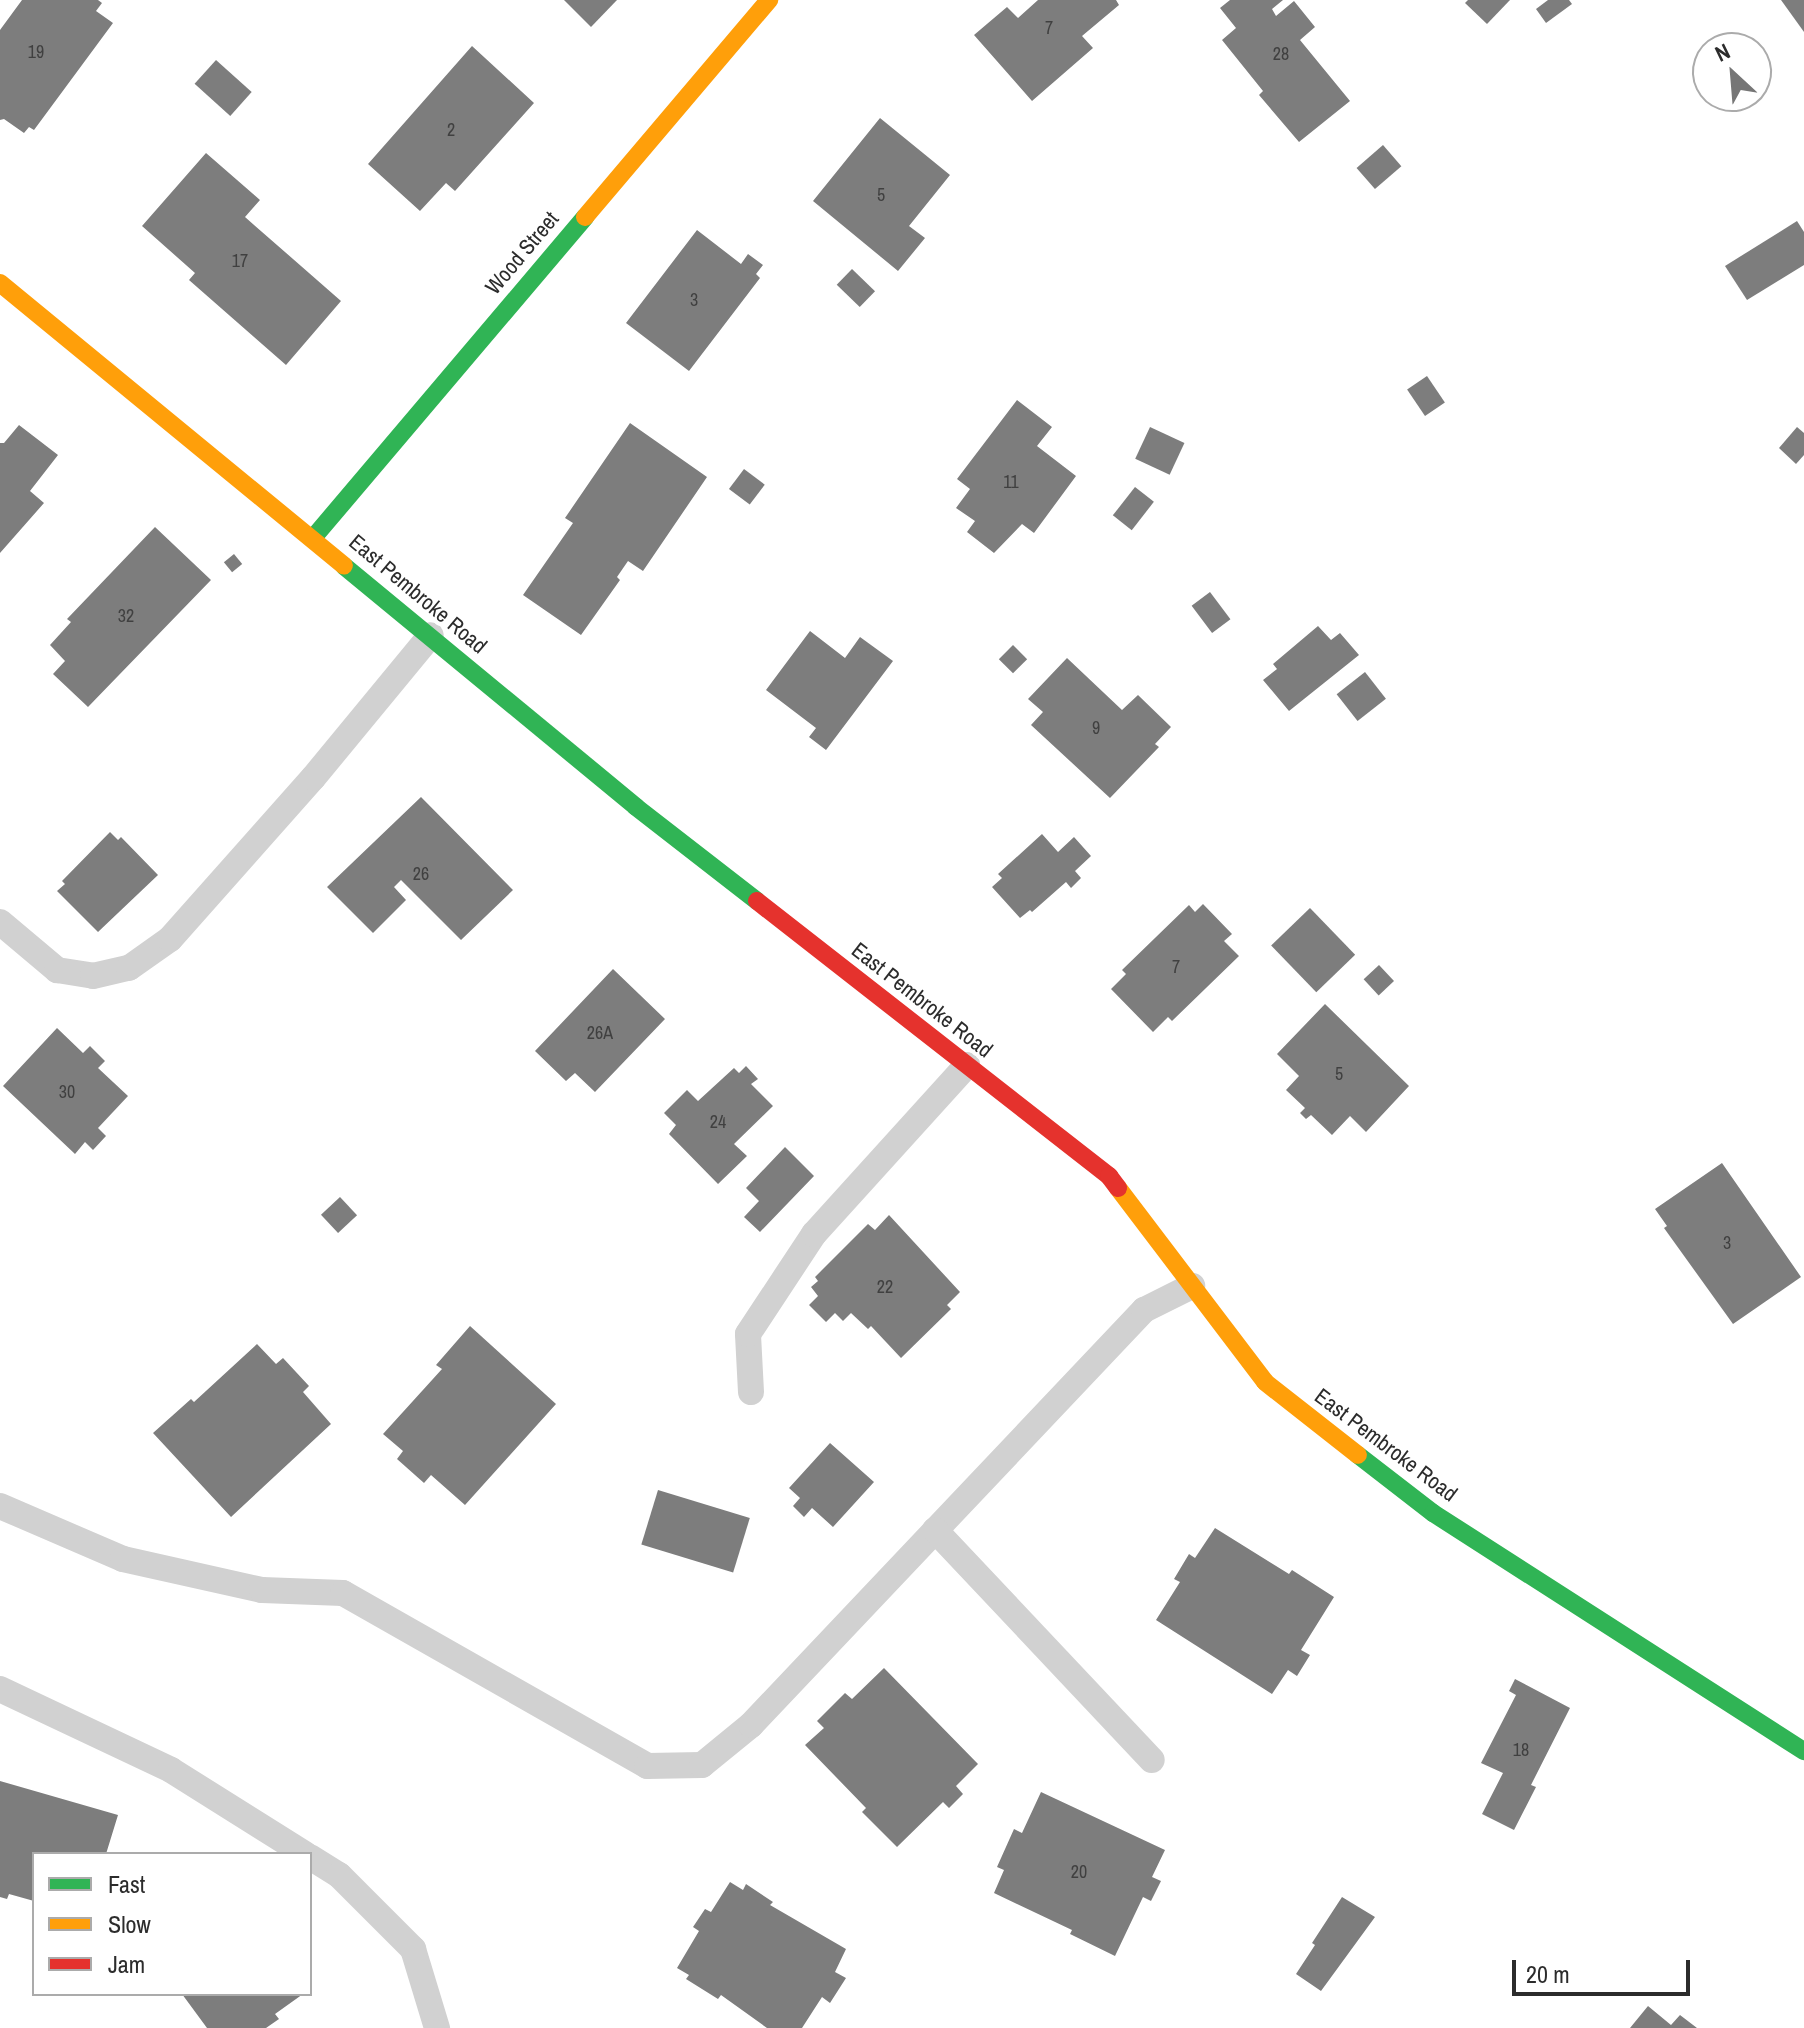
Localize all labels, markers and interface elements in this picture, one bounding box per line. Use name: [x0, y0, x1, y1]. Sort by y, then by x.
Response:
house number: 7: [1045, 17, 1053, 39]
north arrow: [1692, 32, 1772, 112]
text: N: [1710, 36, 1735, 69]
house number: 19: [28, 41, 44, 63]
house number: 28: [1273, 43, 1289, 65]
house number: 2: [447, 119, 455, 141]
house number: 5: [877, 184, 885, 206]
street label: Wood Street: [480, 206, 564, 300]
house number: 17: [232, 250, 248, 272]
house number: 3: [690, 289, 698, 311]
house number: 11: [1003, 471, 1019, 493]
street label: East Pembroke Road: [344, 529, 492, 659]
house number: 32: [118, 605, 134, 627]
house number: 9: [1092, 717, 1100, 739]
house number: 26: [413, 863, 429, 885]
street label: East Pembroke Road: [846, 937, 998, 1063]
house number: 7: [1172, 956, 1180, 978]
house number: 26A: [587, 1022, 613, 1044]
house number: 5: [1335, 1063, 1343, 1085]
house number: 30: [59, 1081, 75, 1103]
house number: 24: [710, 1111, 726, 1133]
house number: 3: [1723, 1232, 1731, 1254]
house number: 22: [877, 1276, 893, 1298]
street label: East Pembroke Road: [1310, 1383, 1462, 1507]
house number: 18: [1513, 1739, 1529, 1761]
legend: [32, 1852, 312, 1996]
house number: 20: [1071, 1861, 1087, 1883]
text: Fast: [108, 1868, 145, 1900]
text: Slow: [108, 1908, 151, 1940]
scale bar: [1516, 1944, 1694, 1994]
text: Jam: [108, 1948, 145, 1980]
text: 20 m: [1526, 1958, 1570, 1990]

